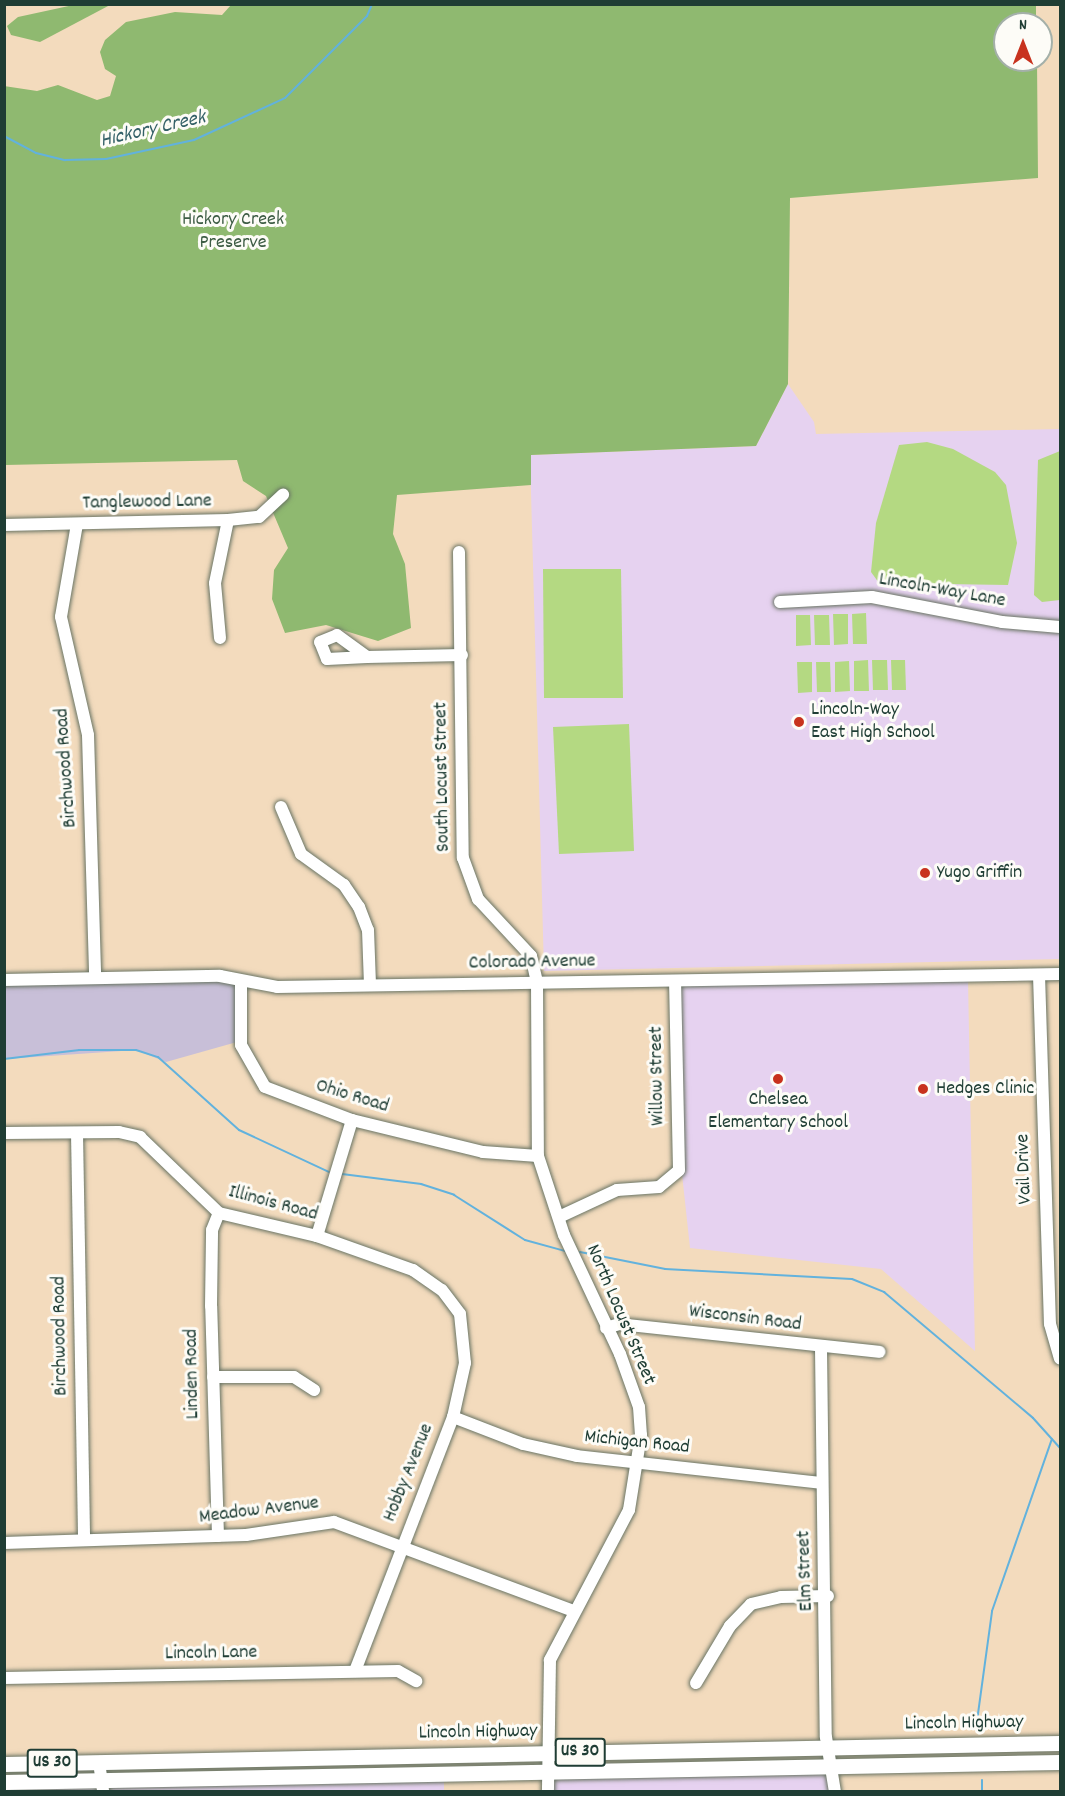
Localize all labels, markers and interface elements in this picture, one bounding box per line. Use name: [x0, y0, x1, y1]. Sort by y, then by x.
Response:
north arrow: [993, 12, 1053, 72]
text: N: [1019, 14, 1027, 37]
water label: Hickory Creek: [98, 106, 208, 154]
park label: Hickory Creek Preserve: [182, 209, 284, 256]
street label: Tanglewood Lane: [82, 490, 212, 516]
street label: Lincoln-Way Lane: [877, 568, 1007, 614]
place label: Lincoln-Way East High School: [811, 698, 935, 745]
street label: South Locust Street: [430, 702, 456, 852]
street label: Birchwood Road: [51, 707, 83, 829]
marker: Lincoln-Way East High School: [792, 715, 806, 729]
place label: Yugo Griffin: [937, 861, 1022, 885]
marker: Yugo Griffin: [918, 866, 932, 880]
street label: Colorado Avenue: [468, 950, 596, 976]
street label: Willow Street: [645, 1026, 671, 1126]
marker: Chelsea Elementary School: [771, 1072, 785, 1086]
street label: Ohio Road: [313, 1075, 391, 1119]
place label: Hedges Clinic: [936, 1077, 1034, 1101]
marker: Hedges Clinic: [914, 1080, 932, 1098]
place label: Chelsea Elementary School: [708, 1088, 848, 1135]
street label: Vail Drive: [1012, 1133, 1038, 1205]
street label: Illinois Road: [226, 1181, 320, 1227]
street label: North Locust Street: [580, 1241, 660, 1389]
street label: Birchwood Road: [48, 1276, 74, 1396]
street label: Wisconsin Road: [687, 1300, 803, 1338]
street label: Linden Road: [180, 1329, 206, 1419]
street label: Hobby Avenue: [378, 1420, 440, 1526]
street label: Michigan Road: [583, 1426, 691, 1460]
street label: Meadow Avenue: [198, 1492, 320, 1530]
street label: Elm Street: [793, 1530, 819, 1612]
street label: Lincoln Lane: [165, 1641, 257, 1667]
street label: Lincoln Highway: [904, 1711, 1024, 1737]
street label: Lincoln Highway: [418, 1720, 538, 1746]
road number: US 30: [554, 1737, 606, 1767]
road number: US 30: [26, 1748, 78, 1778]

